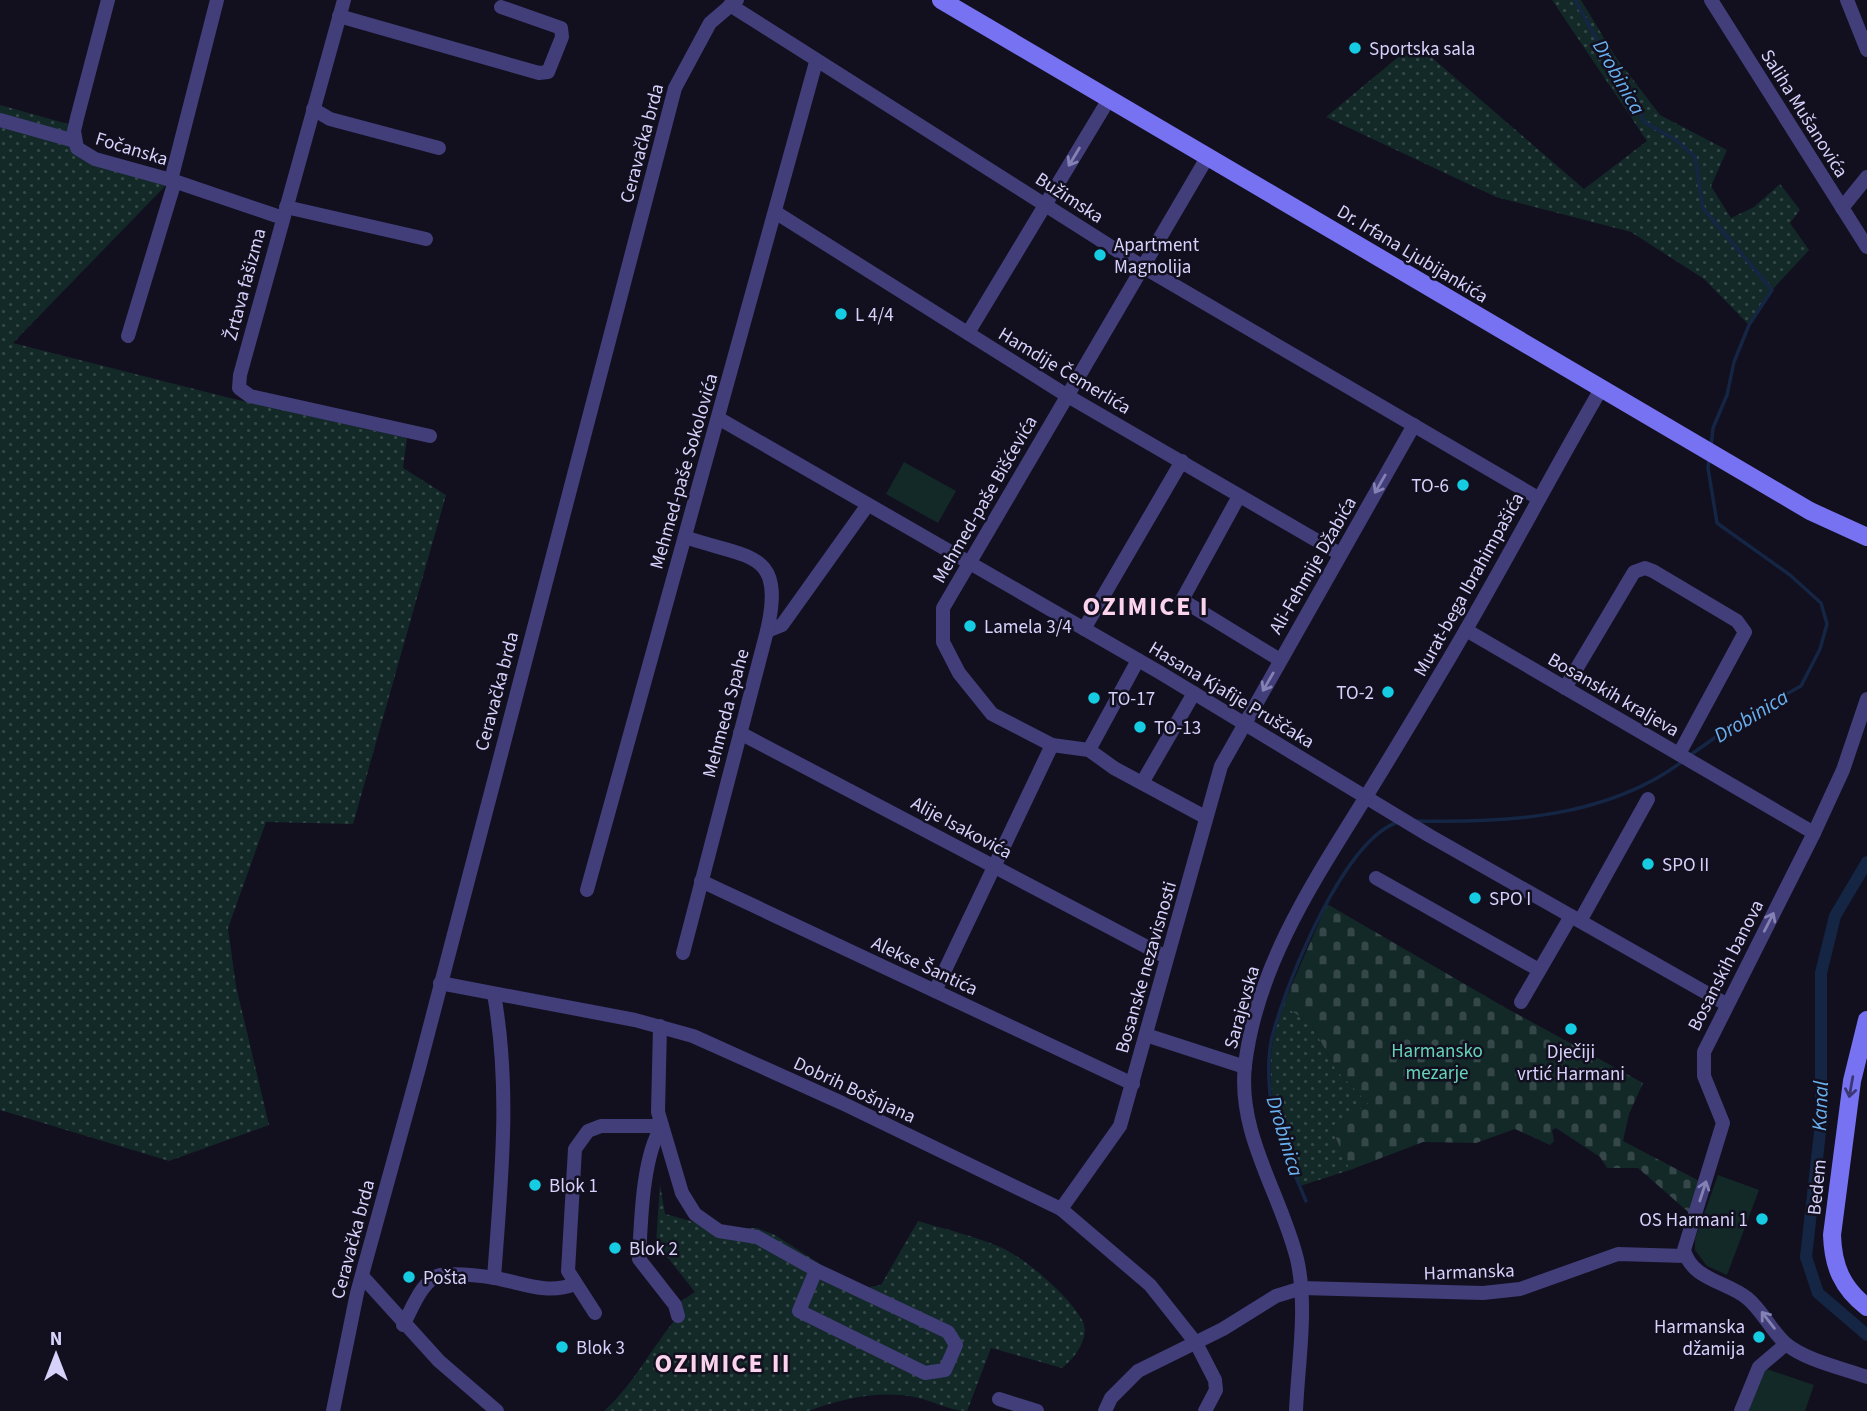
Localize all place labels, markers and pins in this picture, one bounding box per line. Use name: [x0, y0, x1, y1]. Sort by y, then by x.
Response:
place label: Sportska sala: [1369, 36, 1475, 63]
marker: Sportska sala: [1347, 40, 1363, 56]
place label: Apartment Magnolija: [1114, 232, 1200, 281]
marker: Apartment Magnolija: [1092, 247, 1108, 263]
place label: L 4/4: [855, 302, 894, 329]
marker: L 4/4: [833, 306, 849, 322]
place label: TO-6: [1411, 473, 1449, 500]
marker: TO-6: [1455, 477, 1471, 493]
place label: Lamela 3/4: [984, 614, 1072, 641]
marker: Lamela 3/4: [962, 618, 978, 634]
place label: TO-2: [1336, 680, 1374, 707]
marker: TO-2: [1380, 684, 1396, 700]
place label: TO-17: [1108, 686, 1155, 713]
marker: TO-17: [1086, 690, 1102, 706]
place label: TO-13: [1154, 715, 1201, 742]
marker: TO-13: [1132, 719, 1148, 735]
place label: SPO II: [1662, 852, 1709, 879]
marker: SPO II: [1640, 856, 1656, 872]
place label: SPO I: [1489, 886, 1531, 913]
marker: SPO I: [1467, 890, 1483, 906]
marker: Dječiji vrtić Harmani: [1563, 1021, 1579, 1037]
place label: Dječiji vrtić Harmani: [1517, 1039, 1625, 1088]
place label: Blok 1: [549, 1173, 598, 1200]
marker: Blok 1: [527, 1177, 543, 1193]
place label: OS Harmani 1: [1639, 1207, 1748, 1234]
marker: OS Harmani 1: [1754, 1211, 1770, 1227]
place label: Blok 2: [629, 1236, 678, 1263]
marker: Blok 2: [607, 1240, 623, 1256]
place label: Pošta: [423, 1265, 467, 1292]
marker: Pošta: [401, 1269, 417, 1285]
place label: Harmanska džamija: [1654, 1314, 1745, 1363]
marker: Harmanska džamija: [1751, 1329, 1767, 1345]
place label: Blok 3: [576, 1335, 625, 1362]
marker: Blok 3: [554, 1339, 570, 1355]

